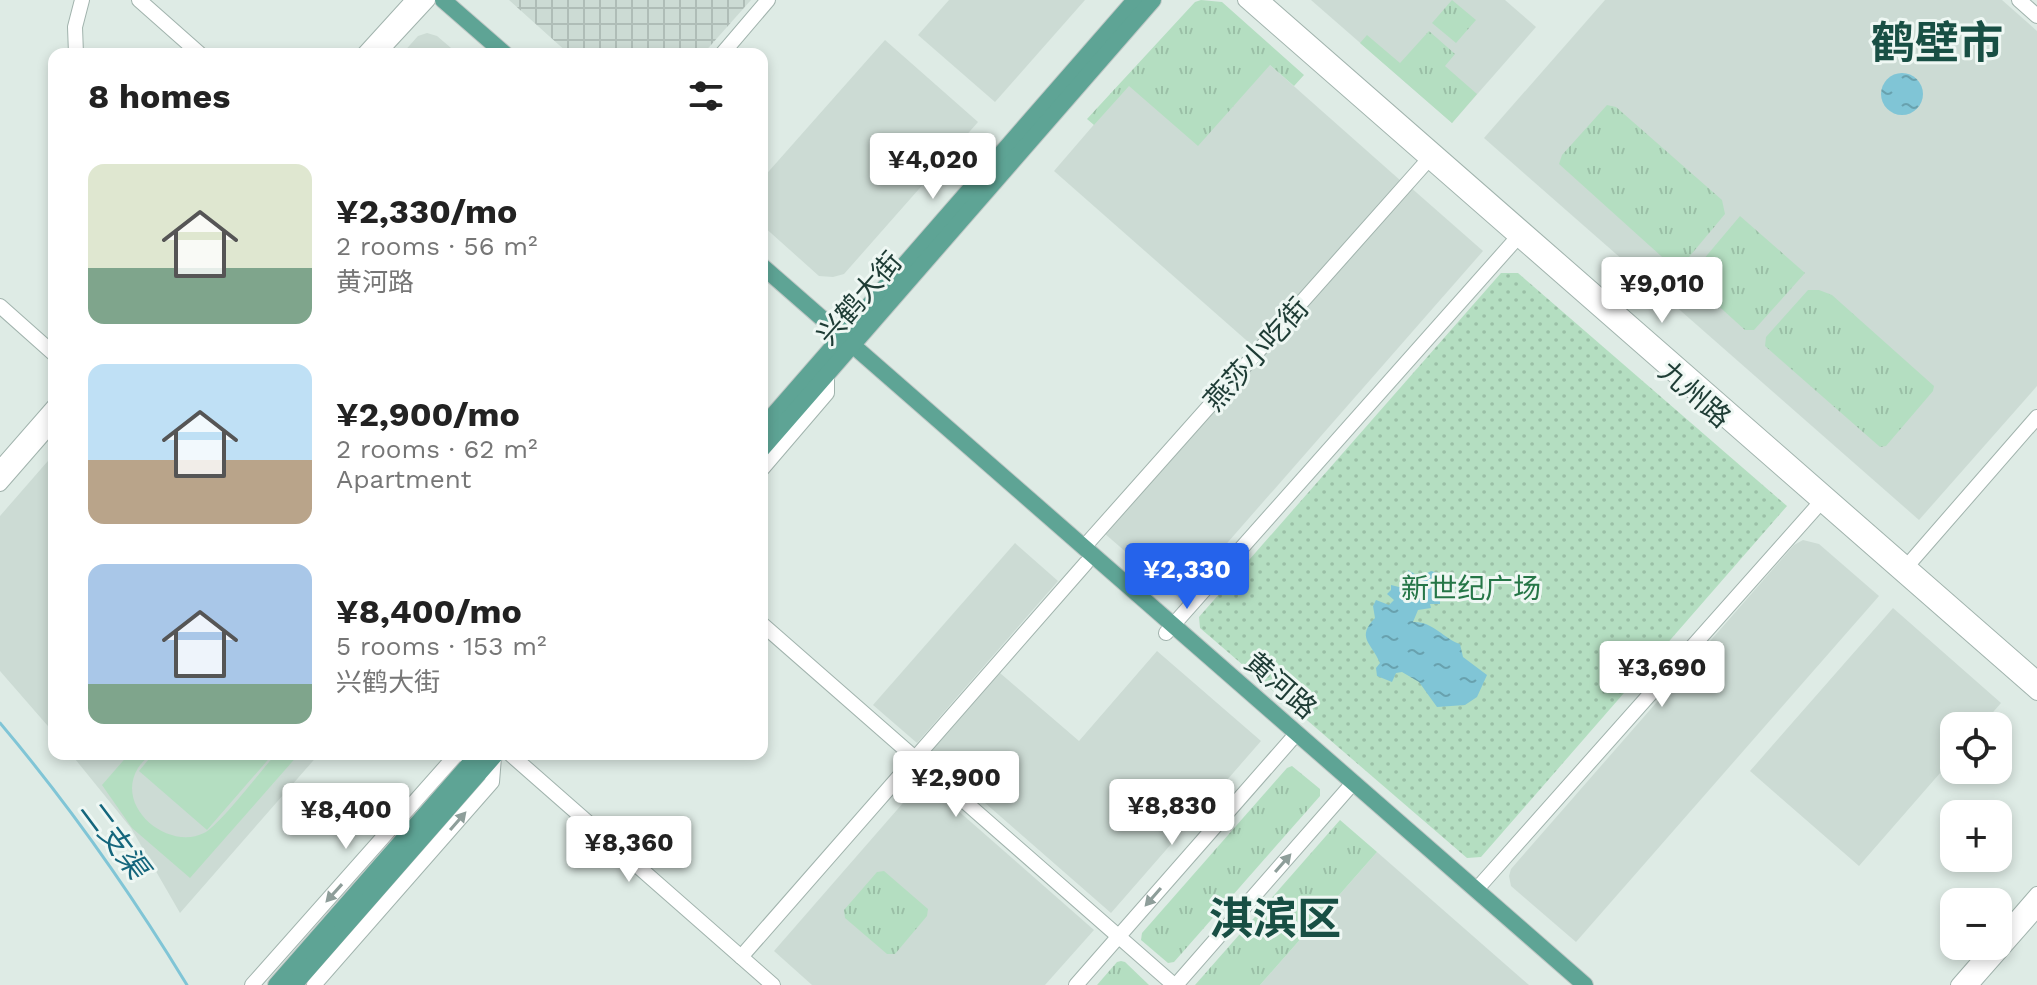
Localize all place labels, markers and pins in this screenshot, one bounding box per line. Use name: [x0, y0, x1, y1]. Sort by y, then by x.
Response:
pin: ¥4,020: [868, 133, 998, 201]
pin: ¥9,010: [1597, 257, 1727, 325]
pin: ¥2,330: [1122, 543, 1252, 611]
pin: ¥3,690: [1597, 641, 1727, 709]
pin: ¥2,900: [891, 751, 1021, 819]
pin: ¥8,830: [1107, 779, 1237, 847]
pin: ¥8,400: [281, 783, 411, 851]
pin: ¥8,360: [564, 816, 694, 884]

